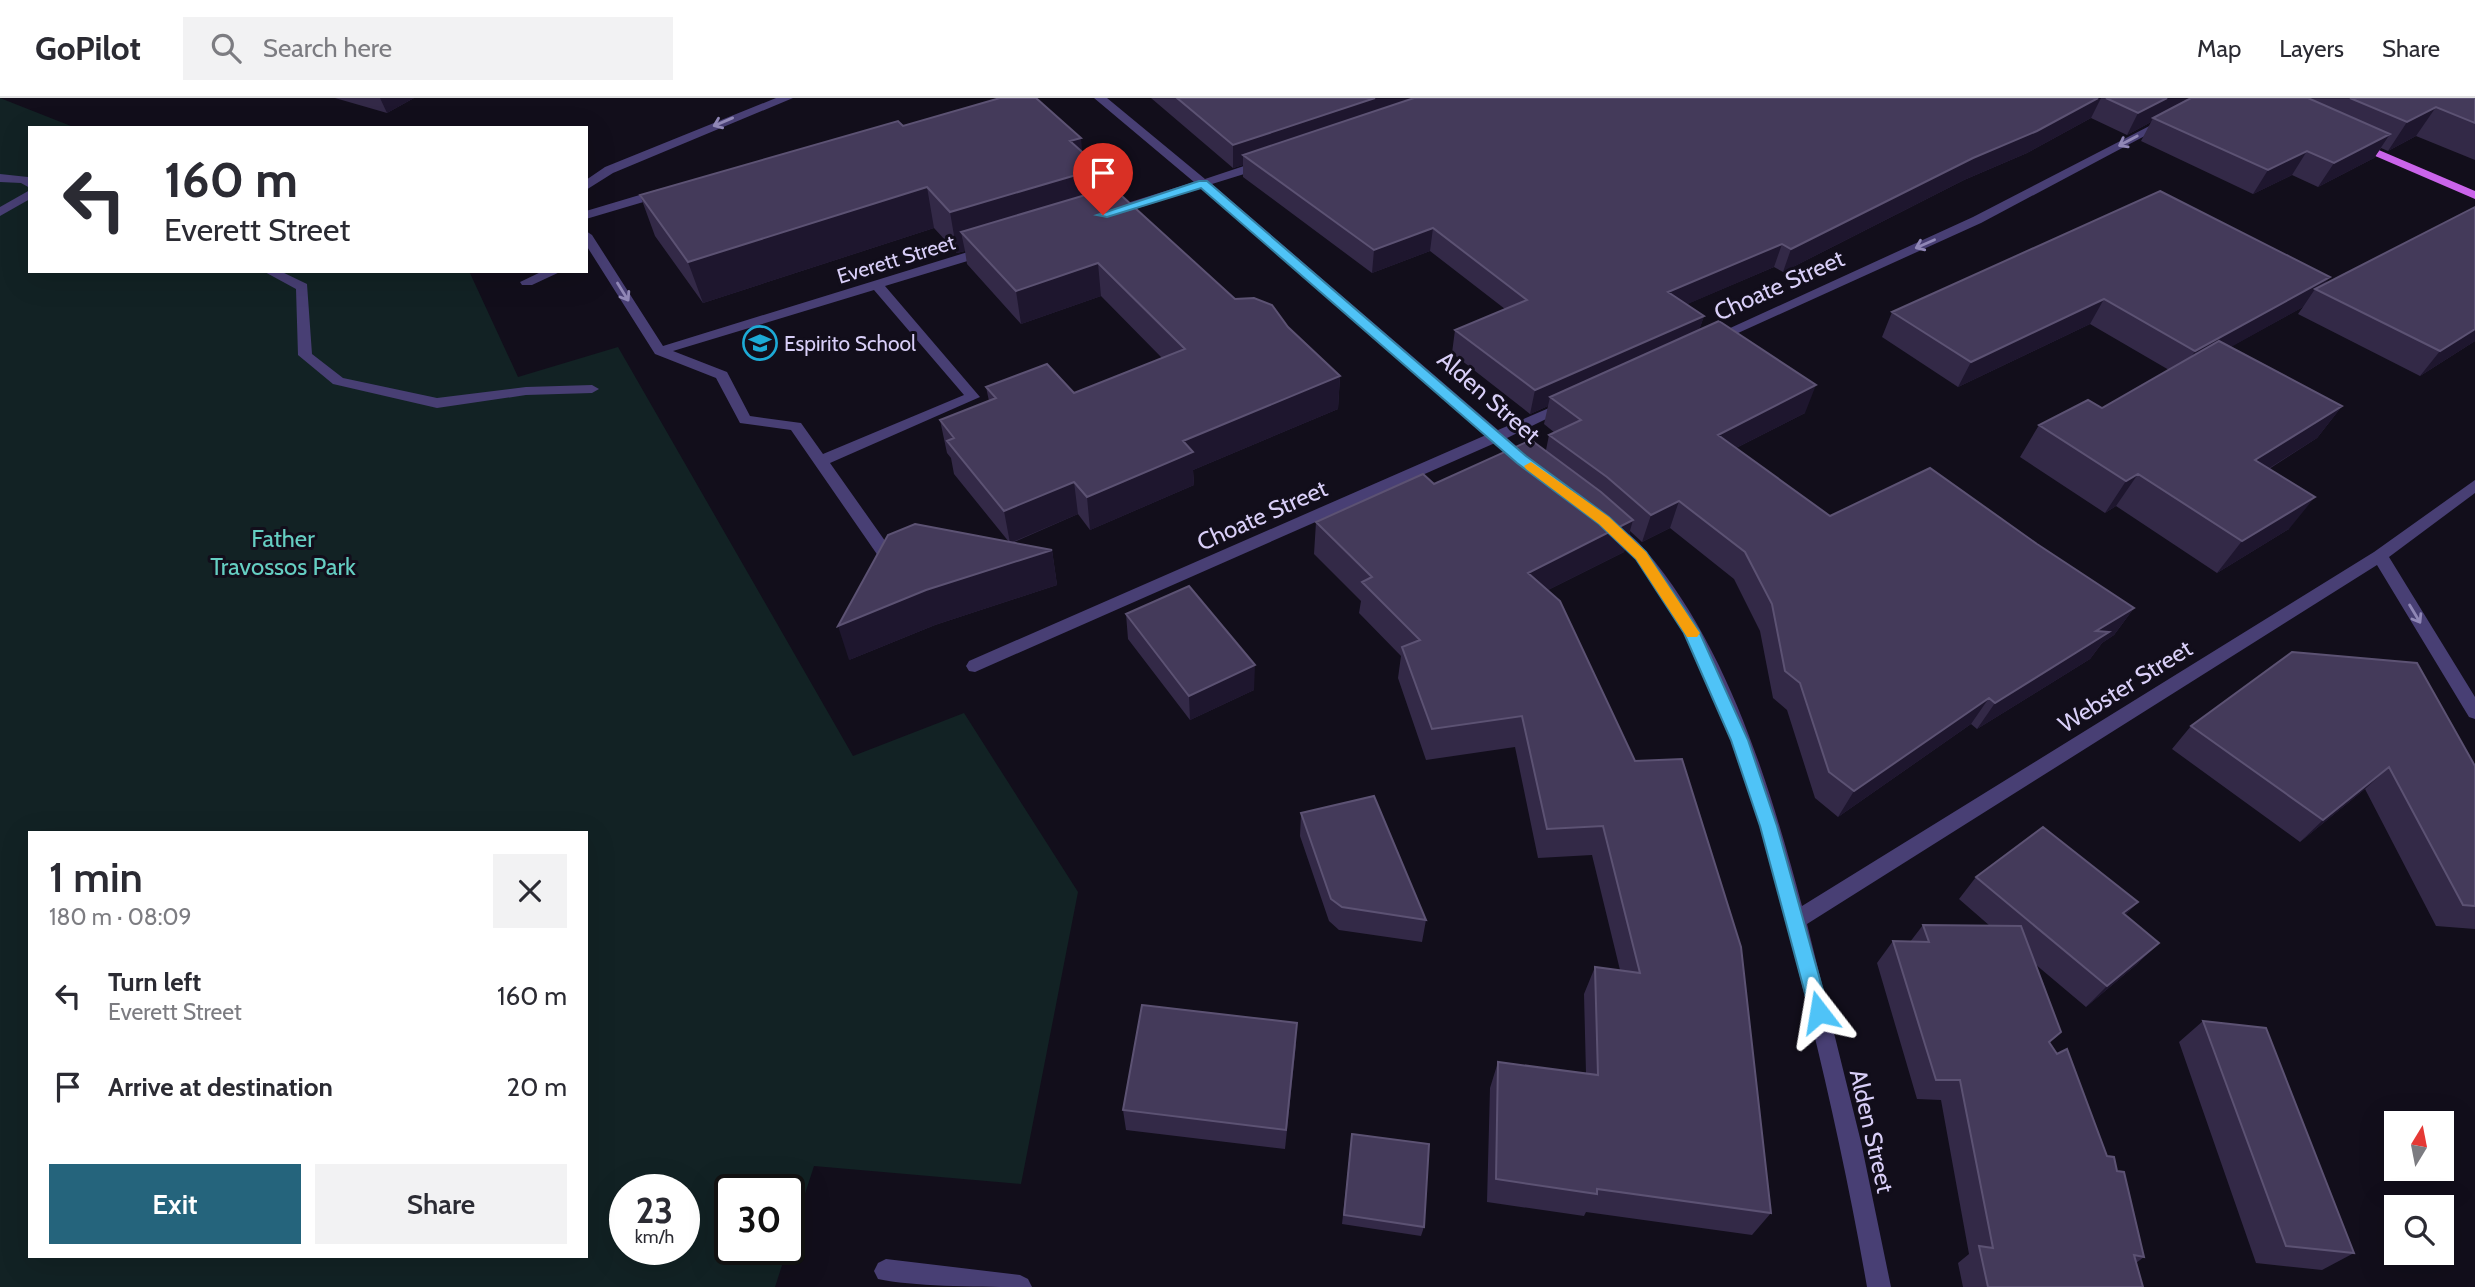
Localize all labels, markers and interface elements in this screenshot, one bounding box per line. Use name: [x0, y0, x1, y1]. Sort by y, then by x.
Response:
search box: [183, 17, 673, 80]
text: GoPilot: [35, 28, 141, 68]
icon: search: [207, 29, 245, 67]
text: Search here: [263, 32, 392, 64]
text: Map: [2197, 34, 2241, 63]
text: Layers: [2279, 34, 2344, 63]
text: Share: [2382, 34, 2440, 63]
one-way arrow: [713, 116, 735, 129]
one-way arrow: [2119, 134, 2139, 148]
pin: [1073, 143, 1133, 215]
text: 160 m: [164, 150, 298, 209]
icon: left: [49, 154, 140, 245]
icon: arrive: [1084, 154, 1122, 192]
text: Everett Street: [164, 210, 350, 249]
street label: Everett Street: [834, 229, 958, 289]
one-way arrow: [1915, 238, 1936, 251]
street label: Choate Street: [1709, 243, 1849, 327]
one-way arrow: [616, 282, 630, 302]
school or university icon: Espirito School: [741, 324, 779, 362]
place label: Espirito School: [784, 331, 916, 356]
street label: Alden Street: [1432, 345, 1546, 449]
street label: Choate Street: [1192, 473, 1332, 557]
park label: Father Travossos Park: [210, 524, 356, 581]
one-way arrow: [2408, 604, 2423, 623]
street label: Webster Street: [2053, 633, 2197, 739]
text: 1 min: [49, 851, 143, 903]
button: close: [493, 854, 567, 928]
text: 180 m · 08:09: [49, 903, 192, 931]
text: Turn left: [108, 966, 201, 998]
position arrow: [1782, 975, 1856, 1049]
icon: left: [49, 977, 87, 1015]
text: 160 m: [497, 980, 567, 1012]
text: Everett Street: [108, 998, 242, 1026]
street label: Alden Street: [1844, 1066, 1900, 1196]
icon: arrive: [49, 1068, 87, 1106]
text: Arrive at destination: [108, 1071, 333, 1103]
text: 20 m: [507, 1071, 567, 1103]
north arrow: [2384, 1111, 2454, 1181]
map controls: [2384, 1111, 2454, 1265]
button: Exit: [49, 1164, 301, 1244]
button: Share: [315, 1164, 567, 1244]
speed limit sign: 30: [714, 1174, 805, 1265]
text: 23: [636, 1189, 673, 1232]
button: search: [2384, 1195, 2454, 1265]
text: km/h: [635, 1226, 674, 1248]

